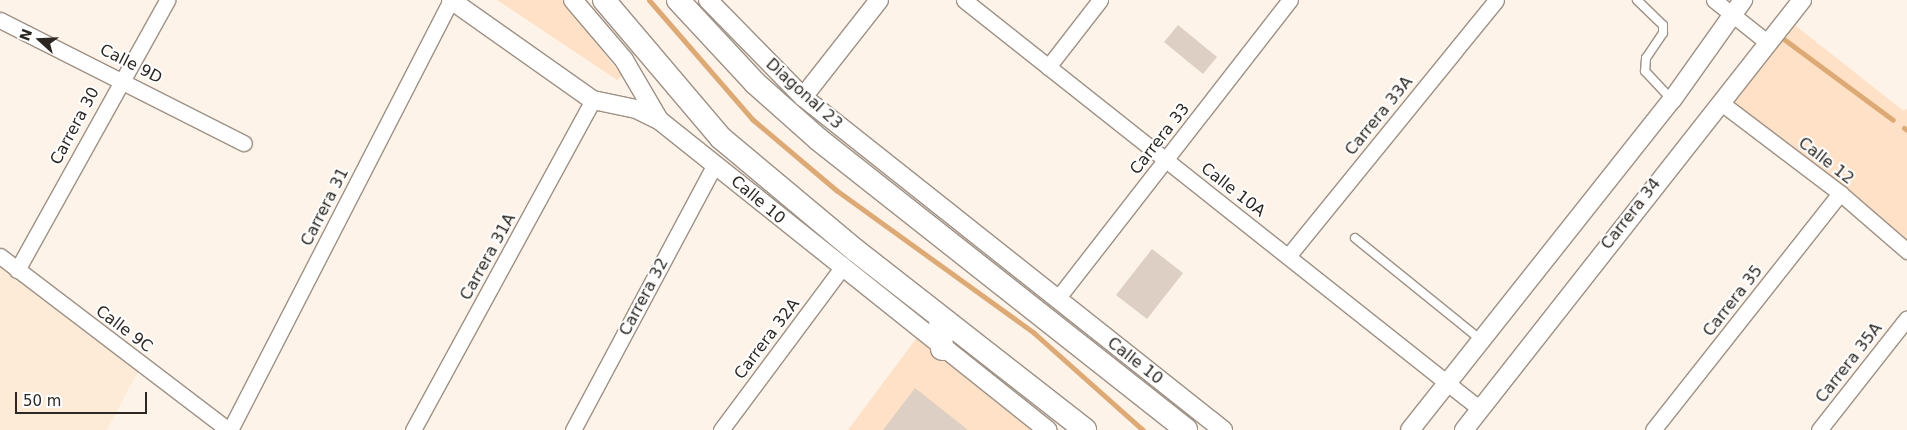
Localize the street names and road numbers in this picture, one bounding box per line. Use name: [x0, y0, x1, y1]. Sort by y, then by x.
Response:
street label: Calle 9D: [97, 40, 165, 88]
street label: Diagonal 23: [762, 55, 846, 133]
street label: Carrera 33A: [1341, 73, 1417, 159]
street label: Carrera 30: [47, 84, 103, 168]
street label: Carrera 33: [1126, 100, 1194, 178]
street label: Calle 12: [1794, 133, 1858, 189]
street label: Calle 10A: [1197, 159, 1269, 221]
street label: Carrera 31: [297, 165, 353, 249]
street label: Calle 10: [727, 172, 789, 228]
street label: Carrera 34: [1597, 175, 1665, 253]
street label: Carrera 31A: [456, 210, 520, 304]
street label: Carrera 32: [616, 255, 672, 339]
street label: Carrera 35: [1699, 262, 1767, 340]
street label: Carrera 32A: [730, 295, 804, 383]
street label: Calle 9C: [92, 301, 156, 357]
street label: Carrera 35A: [1812, 319, 1886, 407]
street label: Calle 10: [1103, 333, 1167, 389]

